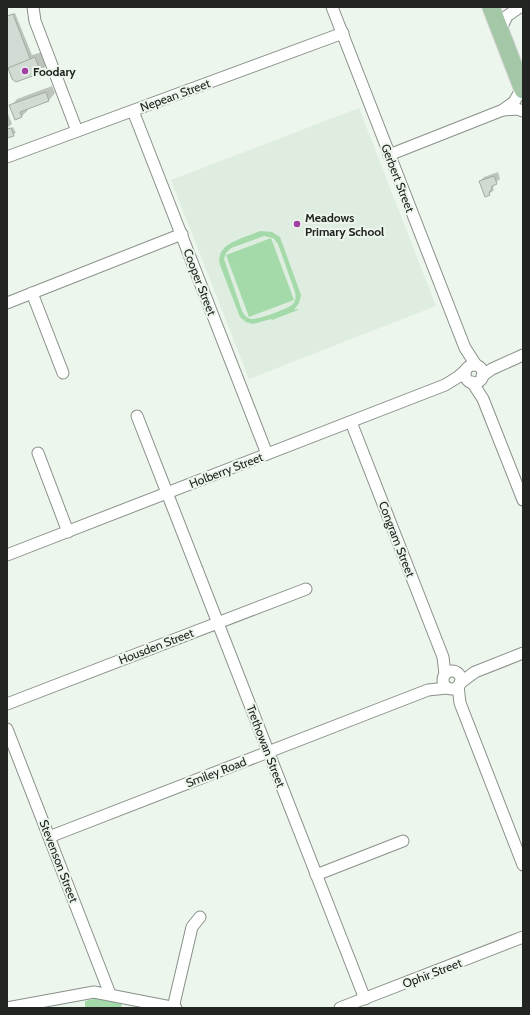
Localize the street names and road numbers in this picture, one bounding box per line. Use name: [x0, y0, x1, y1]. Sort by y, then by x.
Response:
street label: Nepean Street: [138, 75, 212, 115]
street label: Gerbert Street: [378, 142, 418, 214]
street label: Cooper Street: [180, 246, 220, 318]
street label: Holberry Street: [187, 449, 265, 491]
street label: Congram Street: [376, 499, 418, 579]
street label: Housden Street: [116, 625, 196, 667]
street label: Trethowan Street: [243, 703, 289, 789]
street label: Smiley Road: [184, 754, 248, 790]
street label: Stevenson Street: [36, 818, 82, 904]
street label: Ophir Street: [400, 955, 464, 991]

